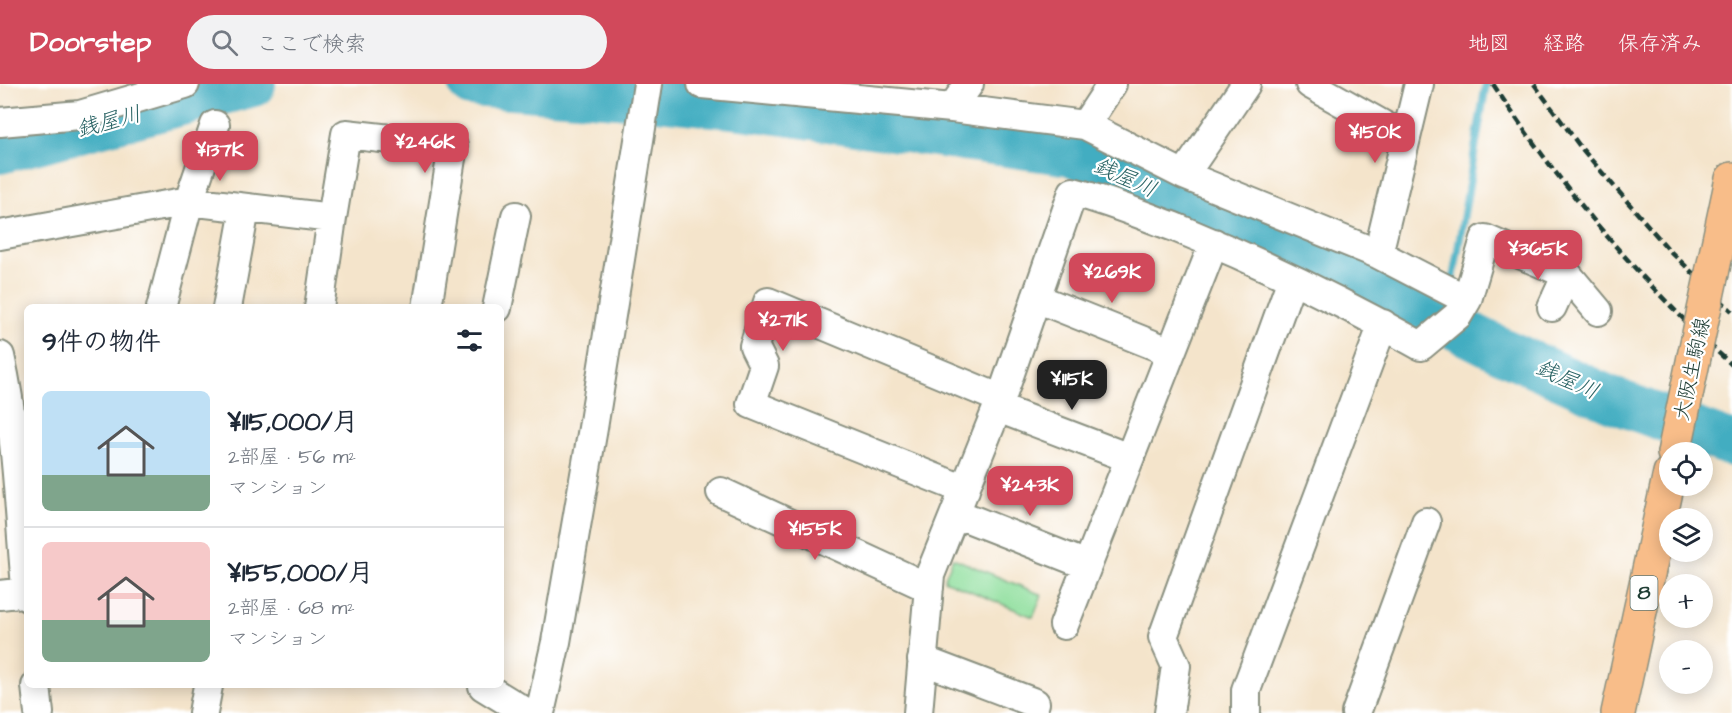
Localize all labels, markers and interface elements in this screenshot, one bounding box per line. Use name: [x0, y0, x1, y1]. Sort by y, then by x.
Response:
search box: [187, 15, 607, 69]
text: Doorstep: [30, 23, 151, 62]
icon: search: [208, 26, 241, 59]
text: ここで検索: [256, 29, 366, 60]
text: 地図: [1468, 29, 1510, 58]
text: 経路: [1543, 29, 1585, 58]
text: 保存済み: [1618, 29, 1702, 58]
water label: 銭屋川: [73, 98, 145, 146]
pin: ¥150K: [1333, 113, 1417, 164]
text: ¥150K: [1349, 118, 1401, 146]
pin: ¥246K: [383, 123, 467, 174]
text: ¥246K: [395, 128, 455, 156]
pin: ¥137K: [178, 131, 262, 182]
text: ¥137K: [196, 136, 244, 164]
water label: 銭屋川: [1089, 150, 1161, 206]
pin: ¥365K: [1496, 230, 1580, 281]
text: ¥365K: [1508, 235, 1568, 263]
pin: ¥269K: [1070, 253, 1154, 304]
text: ¥269K: [1083, 258, 1141, 286]
pin: ¥271K: [741, 301, 825, 352]
text: ¥271K: [758, 306, 808, 334]
street label: 大阪生駒線: [1667, 315, 1717, 423]
text: 9件の物件: [42, 324, 161, 360]
icon: filters: [453, 324, 486, 357]
water label: 銭屋川: [1531, 352, 1603, 408]
pin: ¥115K: [1030, 360, 1114, 411]
text: ¥115K: [1051, 365, 1093, 393]
text: ¥115,000/月: [228, 404, 359, 440]
icon: home: [90, 415, 162, 487]
map controls: [1659, 442, 1713, 694]
button: locate: [1659, 442, 1713, 496]
text: 2部屋 · 56 m²: [228, 443, 356, 471]
pin: ¥243K: [988, 466, 1072, 517]
text: ¥243K: [1001, 471, 1059, 499]
text: マンション: [228, 474, 327, 502]
button: layers: [1659, 508, 1713, 562]
pin: ¥155K: [773, 510, 857, 561]
text: ¥155K: [788, 515, 842, 543]
text: ¥155,000/月: [228, 555, 374, 591]
icon: home: [90, 566, 162, 638]
button: +: [1659, 574, 1713, 628]
road number: 8: [1630, 576, 1658, 610]
text: 2部屋 · 68 m²: [228, 594, 355, 622]
text: マンション: [228, 625, 327, 653]
button: −: [1659, 640, 1713, 694]

